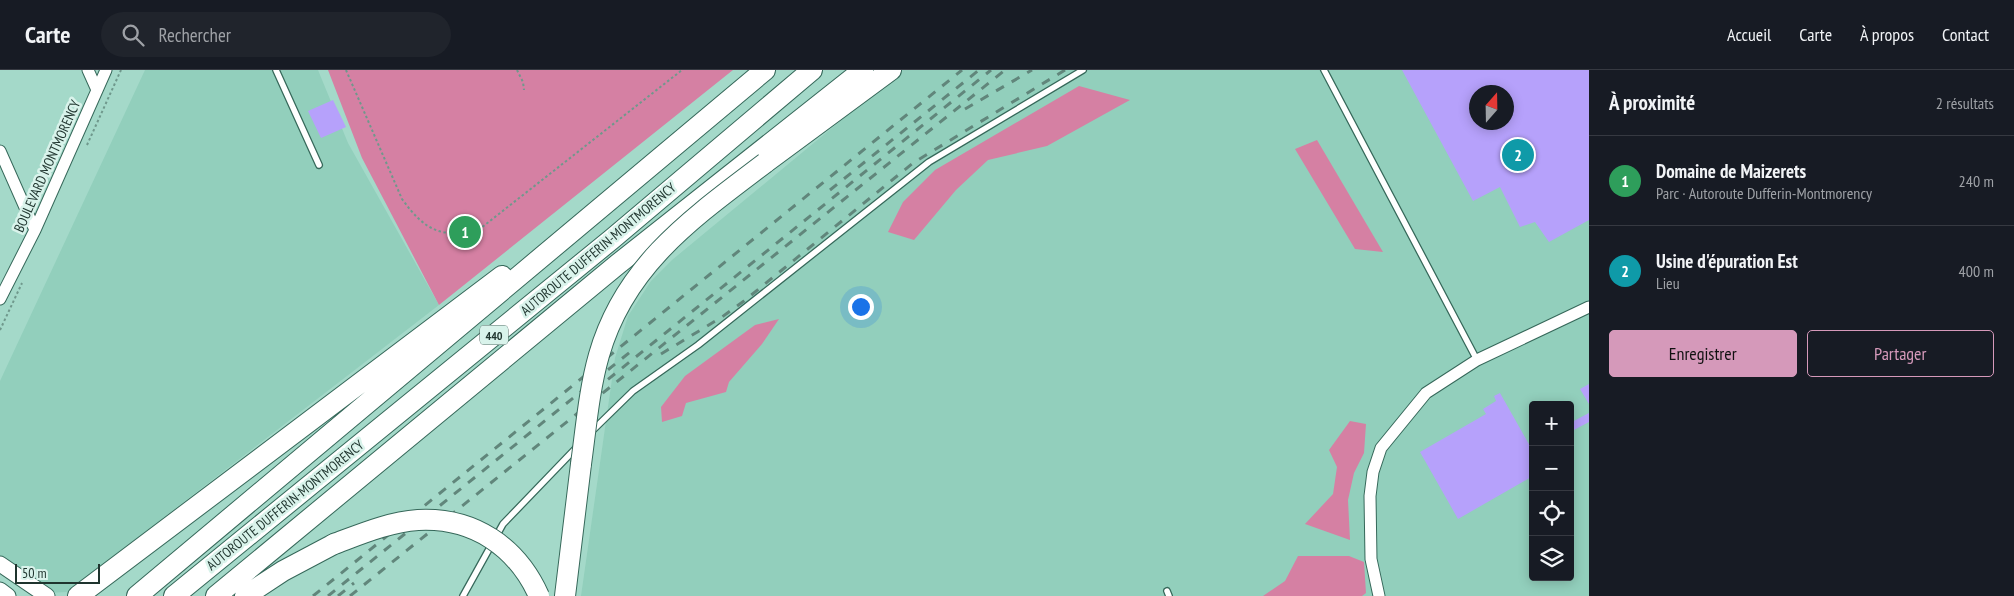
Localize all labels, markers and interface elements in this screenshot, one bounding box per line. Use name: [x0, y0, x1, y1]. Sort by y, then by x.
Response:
search box: [101, 12, 451, 57]
text: Carte: [25, 19, 71, 50]
icon: search: [119, 21, 147, 49]
text: Rechercher: [159, 23, 231, 47]
text: Accueil: [1727, 23, 1771, 46]
text: Carte: [1799, 23, 1832, 46]
text: À propos: [1860, 23, 1914, 46]
text: Contact: [1942, 23, 1989, 46]
north arrow: [1469, 85, 1514, 130]
text: À proximité: [1609, 89, 1695, 116]
text: 2 résultats: [1936, 93, 1994, 113]
street label: BOULEVARD MONTMORENCY: [10, 97, 84, 235]
pin: 2: [1502, 136, 1534, 174]
text: Domaine de Maizerets: [1656, 159, 1806, 183]
text: 1: [1621, 171, 1629, 191]
text: 240 m: [1959, 171, 1994, 191]
street label: AUTOROUTE DUFFERIN-MONTMORENCY: [517, 178, 680, 319]
text: Parc · Autoroute Dufferin-Montmorency: [1656, 183, 1872, 203]
pin: 1: [449, 213, 481, 251]
text: Usine d'épuration Est: [1656, 249, 1798, 273]
text: 2: [1621, 261, 1629, 281]
text: 400 m: [1959, 261, 1994, 281]
text: Lieu: [1656, 273, 1680, 293]
your location: [848, 294, 874, 320]
road number: 440: [480, 326, 508, 344]
button: Enregistrer: [1609, 330, 1797, 377]
button: Partager: [1807, 330, 1994, 377]
map controls: [1529, 401, 1574, 581]
button: +: [1529, 401, 1574, 446]
street label: AUTOROUTE DUFFERIN-MONTMORENCY: [203, 436, 368, 574]
button: −: [1529, 446, 1574, 491]
button: locate: [1529, 491, 1574, 536]
button: layers: [1529, 536, 1574, 581]
scale bar: [15, 561, 100, 584]
text: 50 m: [22, 564, 47, 582]

